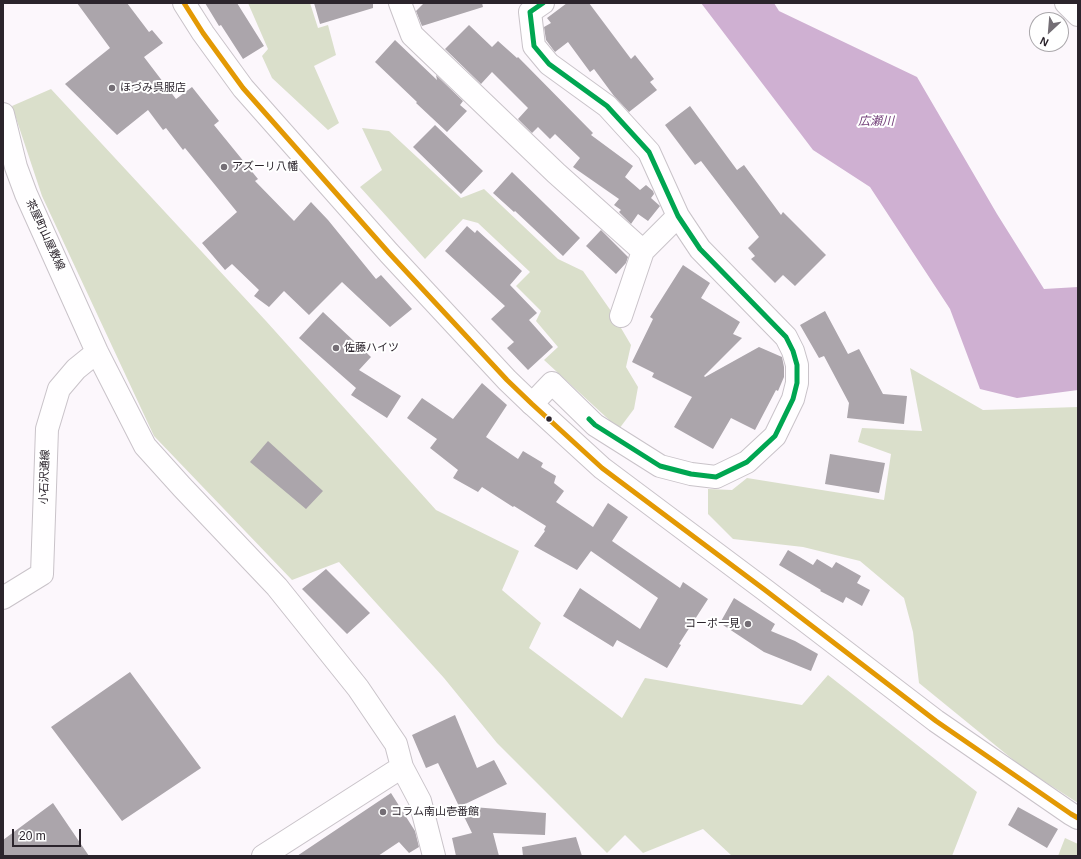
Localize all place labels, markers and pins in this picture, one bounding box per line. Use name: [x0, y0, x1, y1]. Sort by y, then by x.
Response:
place label: ほづみ呉服店: [120, 81, 186, 95]
marker: ほづみ呉服店: [107, 83, 117, 93]
place label: アズーリ八幡: [232, 160, 298, 174]
marker: アズーリ八幡: [219, 162, 229, 172]
place label: 佐藤ハイツ: [344, 341, 399, 355]
marker: 佐藤ハイツ: [331, 343, 341, 353]
unlabelled marker: [544, 414, 554, 424]
place label: コーポ一見: [685, 617, 740, 631]
marker: コーポ一見: [743, 619, 753, 629]
place label: コラム南山壱番館: [391, 805, 479, 819]
marker: コラム南山壱番館: [378, 807, 388, 817]

